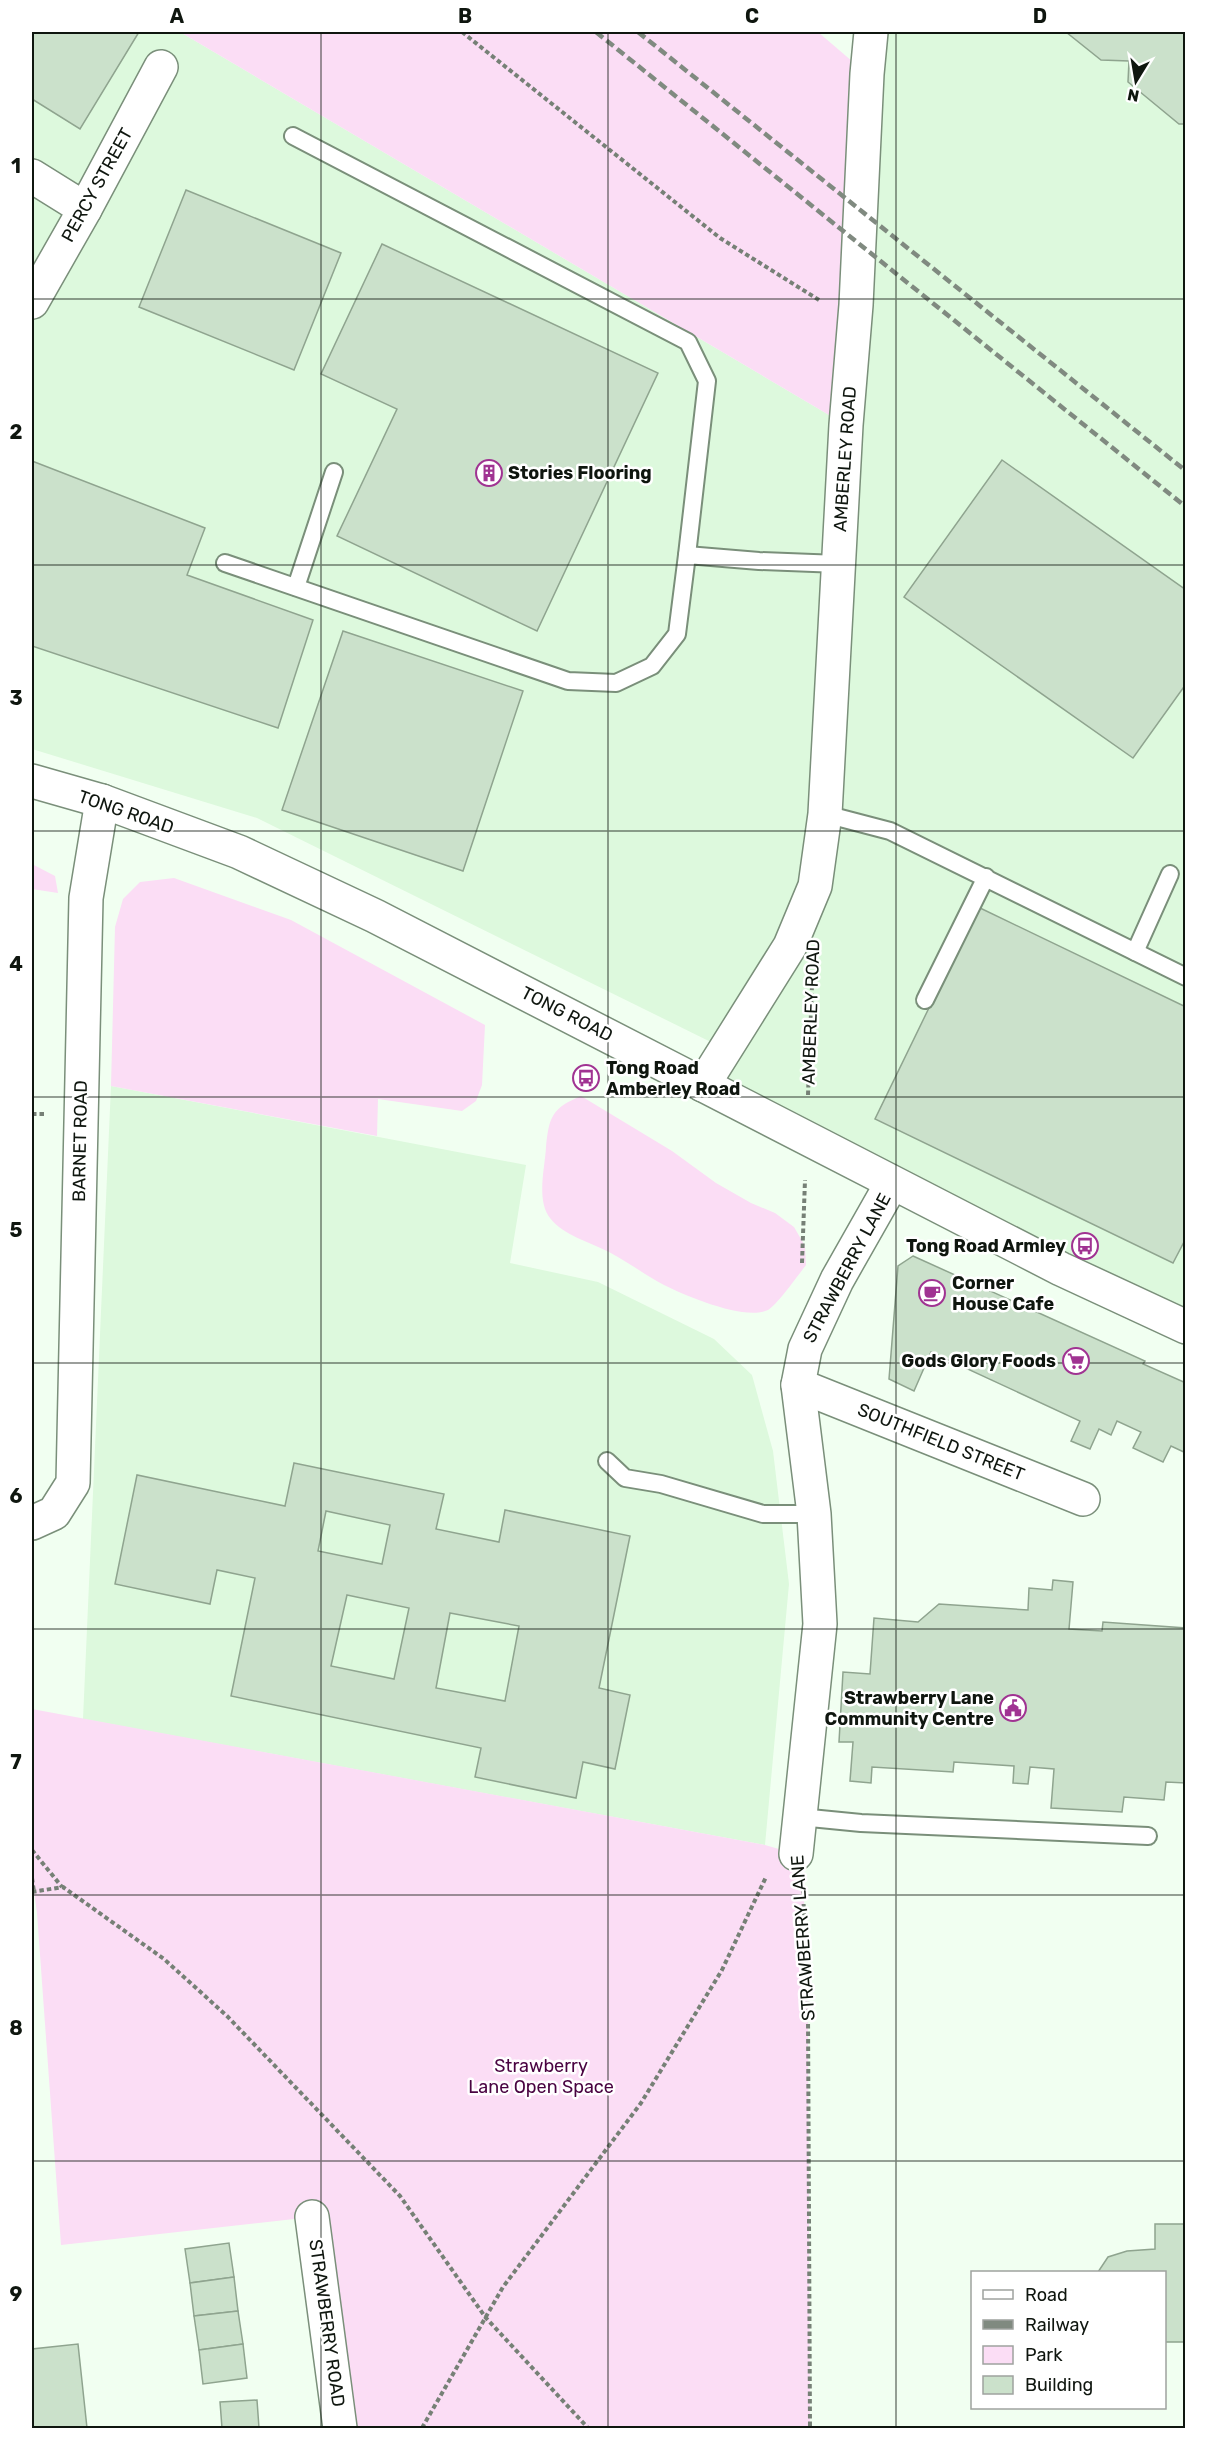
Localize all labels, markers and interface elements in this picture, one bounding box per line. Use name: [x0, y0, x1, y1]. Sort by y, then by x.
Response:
text: A: [170, 4, 185, 28]
text: B: [458, 4, 472, 28]
text: C: [745, 4, 759, 28]
text: D: [1033, 4, 1047, 28]
north arrow: [1106, 51, 1166, 111]
text: N: [1126, 85, 1141, 106]
street label: PERCY STREET: [57, 124, 137, 246]
text: 1: [11, 154, 21, 178]
street label: AMBERLEY ROAD: [829, 385, 861, 533]
text: 2: [10, 420, 23, 444]
building icon: Stories Flooring: [474, 458, 504, 488]
place label: Stories Flooring: [508, 462, 652, 484]
text: 3: [9, 686, 23, 710]
street label: TONG ROAD: [75, 785, 177, 839]
street label: AMBERLEY ROAD: [797, 939, 825, 1085]
text: 4: [9, 952, 23, 976]
street label: TONG ROAD: [518, 982, 616, 1046]
place label: Tong Road Amberley Road: [606, 1057, 740, 1100]
bus stop icon: Tong Road Amberley Road: [571, 1063, 601, 1093]
street label: BARNET ROAD: [68, 1080, 92, 1202]
street label: STRAWBERRY LANE: [798, 1189, 896, 1347]
text: 5: [10, 1218, 23, 1242]
bus stop icon: Tong Road Armley: [1070, 1231, 1100, 1261]
place label: Tong Road Armley: [906, 1235, 1066, 1257]
place label: Corner House Cafe: [952, 1272, 1054, 1315]
cafe icon: Corner House Cafe: [917, 1278, 947, 1308]
supermarket icon: Gods Glory Foods: [1061, 1346, 1091, 1376]
place label: Gods Glory Foods: [901, 1350, 1056, 1372]
street label: SOUTHFIELD STREET: [854, 1398, 1028, 1486]
text: 6: [9, 1484, 23, 1508]
place label: Strawberry Lane Community Centre: [825, 1687, 994, 1730]
public building icon: Strawberry Lane Community Centre: [998, 1693, 1028, 1723]
text: 7: [10, 1750, 22, 1774]
street label: STRAWBERRY LANE: [786, 1854, 820, 2022]
text: 8: [9, 2016, 23, 2040]
park label: Strawberry Lane Open Space: [468, 2055, 614, 2098]
street label: STRAWBERRY ROAD: [304, 2238, 350, 2408]
legend: [971, 2271, 1166, 2409]
text: 9: [10, 2282, 23, 2306]
text: Road: [1025, 2284, 1068, 2306]
text: Railway: [1025, 2314, 1089, 2336]
text: Park: [1025, 2344, 1063, 2366]
text: Building: [1025, 2374, 1093, 2396]

